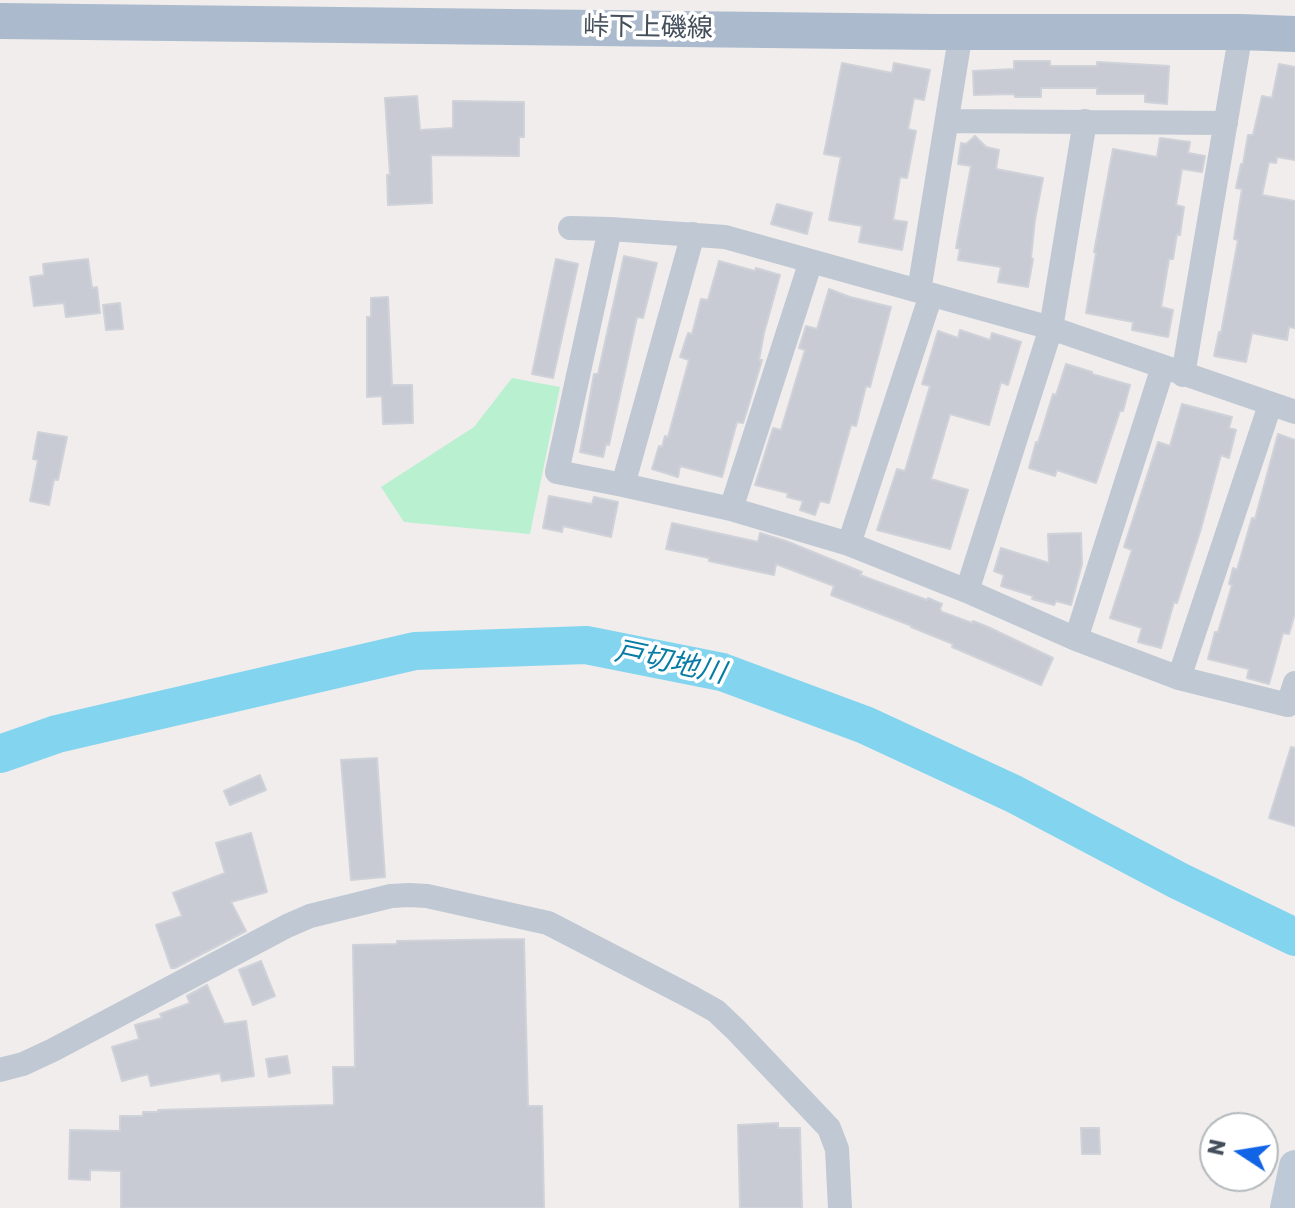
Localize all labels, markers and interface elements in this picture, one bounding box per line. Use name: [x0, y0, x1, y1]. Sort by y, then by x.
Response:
street label: 峠下上磯線: [583, 11, 713, 45]
water label: 戸切地川: [612, 635, 728, 691]
north arrow: [1199, 1112, 1279, 1192]
text: N: [1202, 1137, 1232, 1158]

